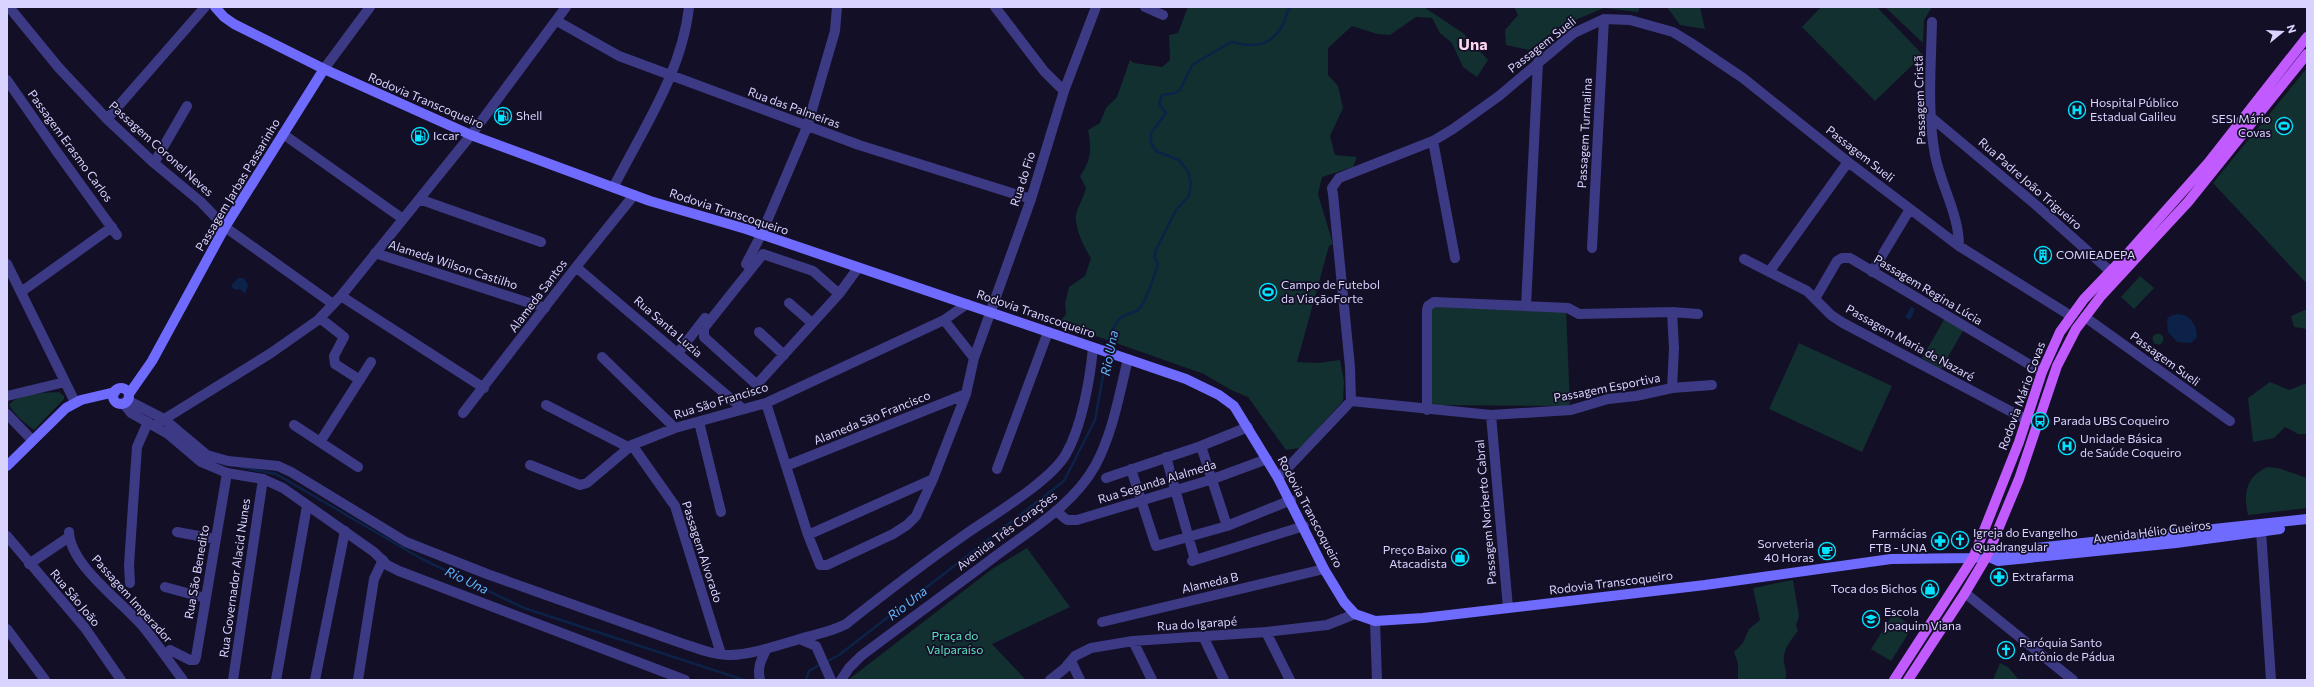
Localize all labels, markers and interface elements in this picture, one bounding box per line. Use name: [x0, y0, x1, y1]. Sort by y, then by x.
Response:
north arrow: [2262, 12, 2302, 52]
street label: Passagem Sueli: [1505, 13, 1578, 75]
text: N: [2285, 23, 2299, 35]
district label: Una: [1458, 34, 1488, 53]
street label: Passagem Cristã: [1910, 55, 1928, 145]
street label: Rodovia Transcoqueiro: [366, 69, 486, 131]
street label: Passagem Turmalina: [1574, 77, 1594, 189]
street label: Rua das Palmeiras: [746, 84, 842, 130]
street label: Passagem Erasmo Carlos: [26, 87, 116, 204]
place label: Hospital Público Estadual Galileu: [2090, 95, 2179, 123]
street label: Passagem Coronel Neves: [107, 98, 217, 199]
hospital icon: Hospital Público Estadual Galileu: [2067, 100, 2087, 120]
fuel station icon: Shell: [493, 106, 513, 126]
place label: Shell: [516, 108, 542, 122]
place label: SESI Mário Covas: [2212, 111, 2271, 139]
street label: Passagem Jarbas Passarinho: [192, 116, 283, 254]
sports icon: SESI Mário Covas: [2274, 116, 2294, 136]
street label: Passagem Sueli: [1824, 122, 1897, 184]
fuel station icon: Iccar: [410, 126, 430, 146]
place label: Iccar: [433, 128, 459, 142]
street label: Rua Padre João Trigueiro: [1975, 134, 2085, 233]
street label: Rua do Fio: [1007, 150, 1037, 208]
street label: Rodovia Transcoqueiro: [668, 185, 791, 237]
street label: Alameda Wilson Castilho: [387, 237, 520, 292]
building icon: COMIEADEPA: [2033, 245, 2053, 265]
place label: COMIEADEPA: [2056, 247, 2135, 261]
street label: Passagem Regina Lúcia: [1872, 251, 1985, 327]
street label: Alameda Santos: [505, 256, 569, 335]
place label: Campo de Futebol da ViaçãoForte: [1281, 277, 1380, 305]
sports icon: Campo de Futebol da ViaçãoForte: [1258, 282, 1278, 302]
street label: Rodovia Transcoqueiro: [975, 286, 1097, 340]
street label: Rua Santa Luzia: [632, 293, 706, 360]
street label: Passagem Maria de Nazaré: [1844, 301, 1977, 383]
street label: Passagem Sueli: [2128, 328, 2203, 388]
water label: Rio Una: [1097, 329, 1121, 377]
street label: Rodovia Mário Covas: [1995, 340, 2047, 452]
street label: Passagem Esportiva: [1552, 370, 1661, 404]
street label: Rua São Francisco: [672, 379, 770, 421]
street label: Alameda São Francisco: [811, 387, 932, 447]
bus stop icon: Parada UBS Coqueiro: [2030, 411, 2050, 431]
place label: Parada UBS Coqueiro: [2053, 413, 2169, 427]
place label: Unidade Básica de Saúde Coqueiro: [2080, 431, 2181, 459]
hospital icon: Unidade Básica de Saúde Coqueiro: [2057, 436, 2077, 456]
street label: Passagem Norberto Cabral: [1472, 439, 1498, 585]
street label: Rodovia Transcoqueiro: [1275, 453, 1346, 570]
street label: Rua Segunda Alalmeda: [1096, 456, 1218, 506]
street label: Avenida Três Corações: [953, 488, 1059, 573]
street label: Rua Governador Alacid Nunes: [216, 497, 252, 658]
street label: Passagem Alvorado: [680, 499, 726, 604]
street label: Avenida Hélio Gueiros: [2092, 517, 2212, 545]
street label: Rua São Benedito: [181, 524, 211, 620]
place label: Igreja do Evangelho Quadrangular: [1973, 525, 2078, 553]
place label: Farmácias FTB - UNA: [1869, 526, 1927, 554]
church icon: Igreja do Evangelho Quadrangular: [1950, 530, 1970, 550]
pharmacy icon: Farmácias FTB - UNA: [1930, 531, 1950, 551]
place label: Sorveteria 40 Horas: [1757, 536, 1814, 564]
cafe icon: Sorveteria 40 Horas: [1817, 541, 1837, 561]
place label: Preço Baixo Atacadista: [1383, 542, 1447, 570]
shop icon: Preço Baixo Atacadista: [1450, 547, 1470, 567]
street label: Passagem Imperador: [90, 551, 176, 645]
water label: Rio Una: [443, 563, 491, 597]
street label: Rua São João: [47, 566, 104, 629]
street label: Rodovia Transcoqueiro: [1548, 567, 1674, 597]
pharmacy icon: Extrafarma: [1989, 567, 2009, 587]
street label: Alameda B: [1180, 569, 1240, 595]
place label: Extrafarma: [2012, 569, 2074, 583]
shop icon: Toca dos Bichos: [1920, 579, 1940, 599]
place label: Toca dos Bichos: [1831, 581, 1917, 595]
water label: Rio Una: [884, 582, 930, 623]
place label: Escola Joaquim Viana: [1884, 604, 1961, 633]
school or university icon: Escola Joaquim Viana: [1861, 609, 1881, 629]
street label: Rua do Igarapé: [1157, 613, 1237, 633]
park label: Praça do Valparaíso: [927, 628, 983, 656]
place label: Paróquia Santo Antônio de Pádua: [2019, 635, 2115, 663]
church icon: Paróquia Santo Antônio de Pádua: [1996, 640, 2016, 660]

